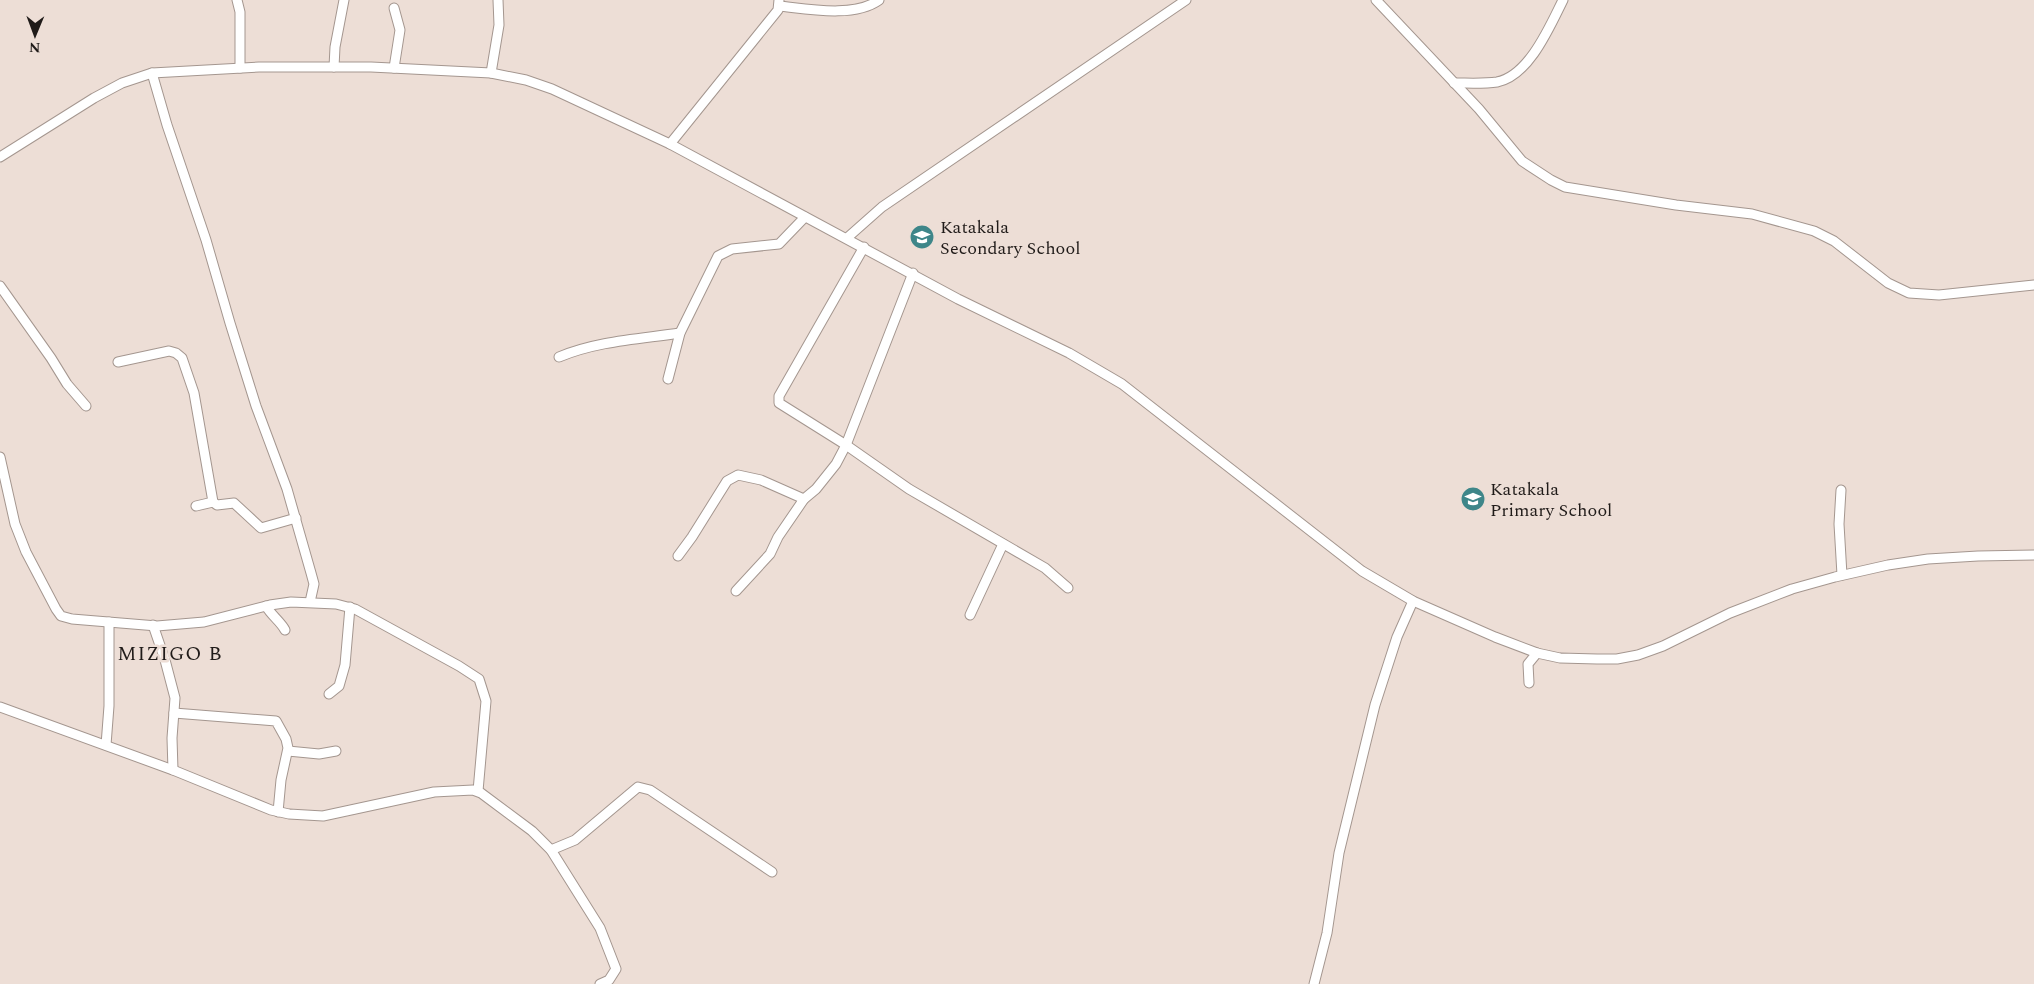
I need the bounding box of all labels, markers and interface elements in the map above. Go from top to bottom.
north arrow [10,10,60,60]
text: N [29,37,41,58]
place label: Katakala Secondary School [940,214,1080,262]
school or university icon: Katakala Secondary School [909,224,935,250]
place label: Katakala Primary School [1490,476,1612,524]
school or university icon: Katakala Primary School [1460,486,1486,512]
district label: MIZIGO B [117,639,223,669]

